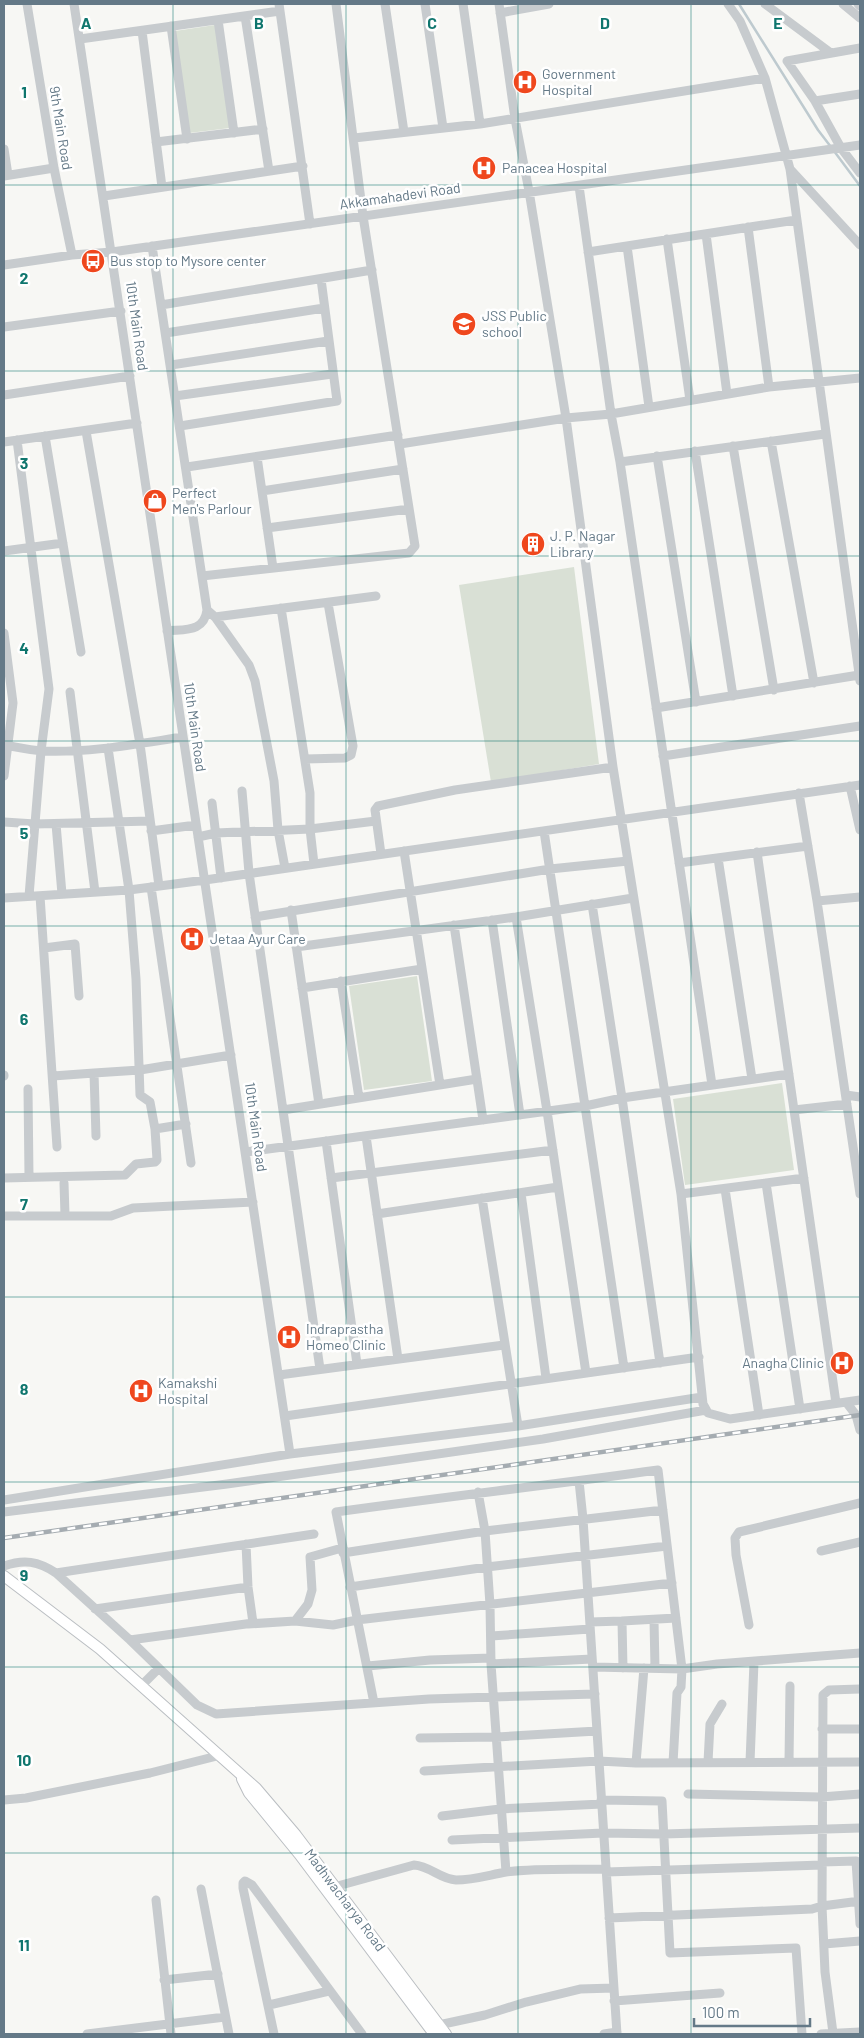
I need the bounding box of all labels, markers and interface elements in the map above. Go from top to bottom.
text: A [81,13,92,32]
text: B [254,13,264,32]
text: C [427,13,437,32]
text: D [600,13,610,32]
text: E [773,13,783,32]
place label: Government Hospital [542,65,616,98]
hospital icon: Government Hospital [512,69,538,95]
text: 1 [21,82,27,101]
street label: 9th Main Road [46,85,77,171]
hospital icon: Panacea Hospital [471,155,497,181]
place label: Panacea Hospital [502,159,607,176]
street label: Akkamahadevi Road [338,179,461,212]
bus stop icon: Bus stop to Mysore center [80,248,106,274]
place label: Bus stop to Mysore center [110,252,266,269]
text: 2 [20,268,29,287]
street label: 10th Main Road [123,280,152,372]
place label: JSS Public school [482,307,547,340]
school or university icon: JSS Public school [451,311,477,337]
text: 3 [20,453,28,472]
place label: Perfect Men's Parlour [172,484,252,517]
shop icon: Perfect Men's Parlour [142,488,168,514]
place label: J. P. Nagar Library [550,527,615,560]
building icon: J. P. Nagar Library [520,531,546,557]
text: 4 [19,638,29,657]
street label: 10th Main Road [181,681,210,773]
text: 5 [20,823,29,842]
hospital icon: Jetaa Ayur Care [179,926,205,952]
place label: Jetaa Ayur Care [210,930,306,947]
text: 6 [20,1009,29,1028]
street label: 10th Main Road [242,1081,271,1173]
text: 7 [20,1194,28,1213]
place label: Indraprastha Homeo Clinic [306,1320,386,1353]
hospital icon: Indraprastha Homeo Clinic [276,1324,302,1350]
hospital icon: Anagha Clinic [829,1350,855,1376]
place label: Anagha Clinic [742,1354,824,1371]
place label: Kamakshi Hospital [158,1374,217,1407]
hospital icon: Kamakshi Hospital [128,1378,154,1404]
text: 8 [20,1379,29,1398]
text: 9 [20,1565,28,1584]
text: 10 [17,1750,31,1769]
street label: Madhwacharya Road [301,1845,390,1954]
text: 11 [18,1935,30,1954]
scale bar [694,1996,810,2028]
text: 100 m [702,2003,740,2021]

